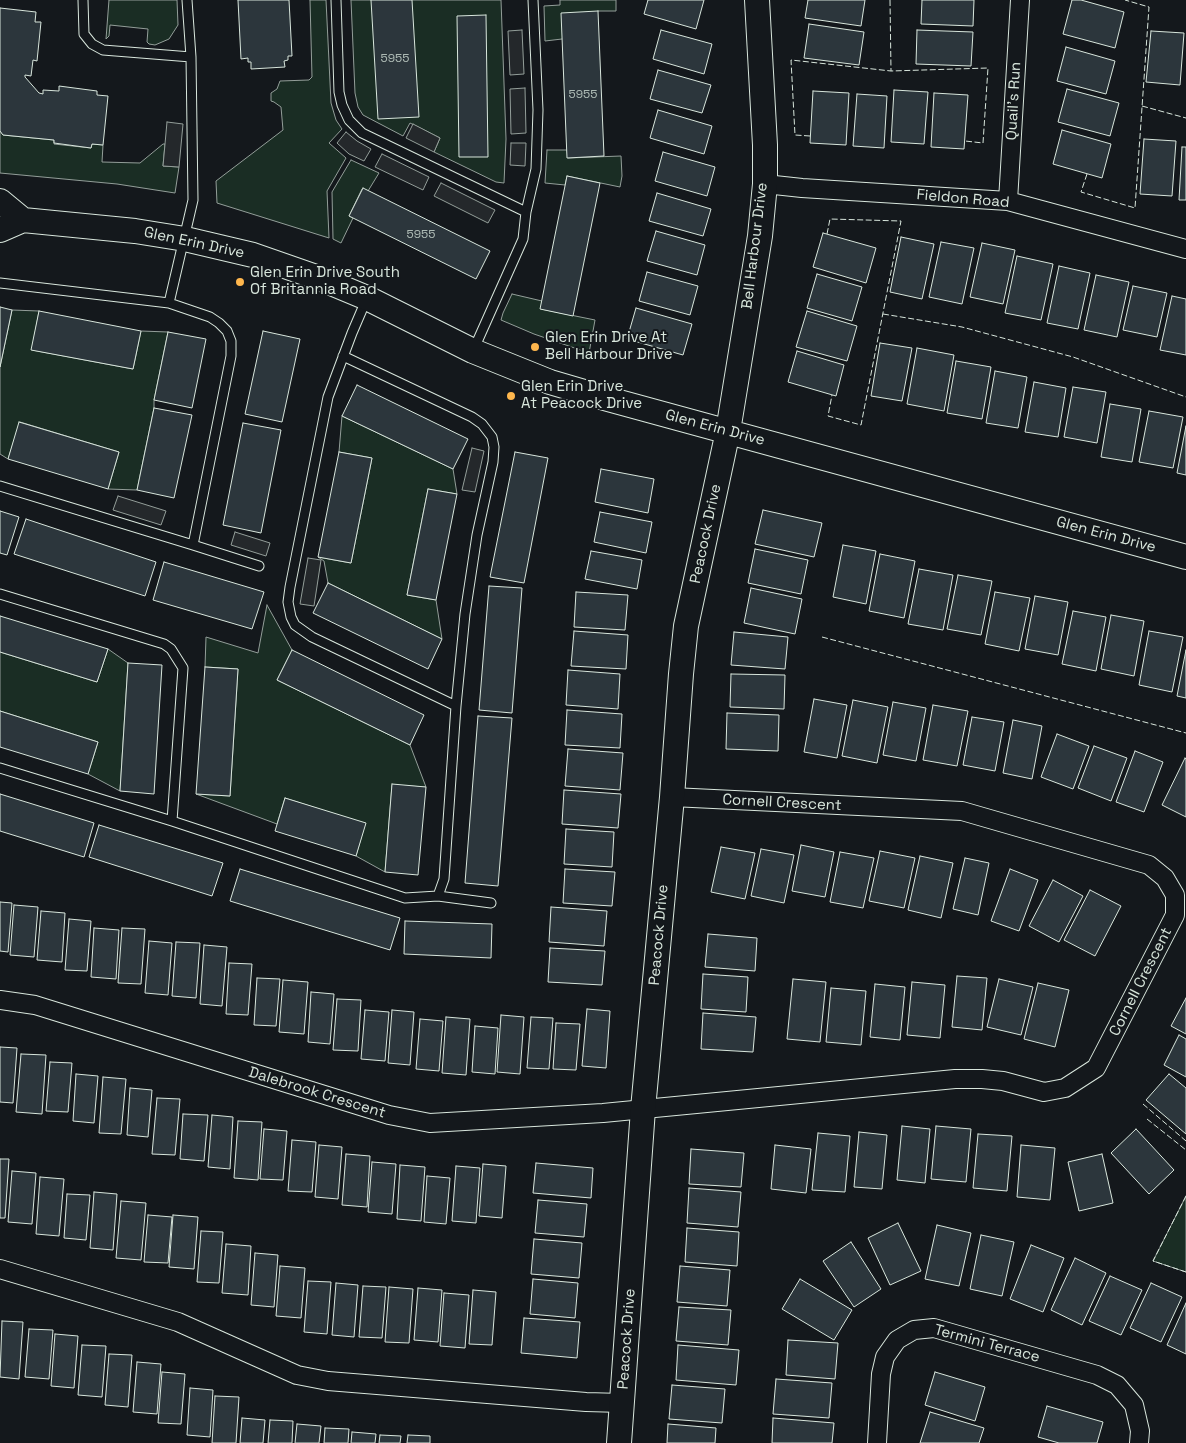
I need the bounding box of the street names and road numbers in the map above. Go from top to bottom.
street label: Quail's Run [1003,61,1025,141]
street label: Bell Harbour Drive [738,182,772,310]
street label: Fieldon Road [916,186,1010,212]
street label: Glen Erin Drive [142,224,246,262]
street label: Glen Erin Drive [663,406,767,450]
street label: Peacock Drive [687,483,725,585]
street label: Glen Erin Drive [1054,513,1158,557]
street label: Cornell Crescent [722,791,842,815]
street label: Peacock Drive [646,884,672,986]
street label: Cornell Crescent [1106,925,1176,1039]
street label: Dalebrook Crescent [246,1064,388,1122]
street label: Peacock Drive [614,1288,640,1390]
street label: Termini Terrace [932,1321,1042,1367]

